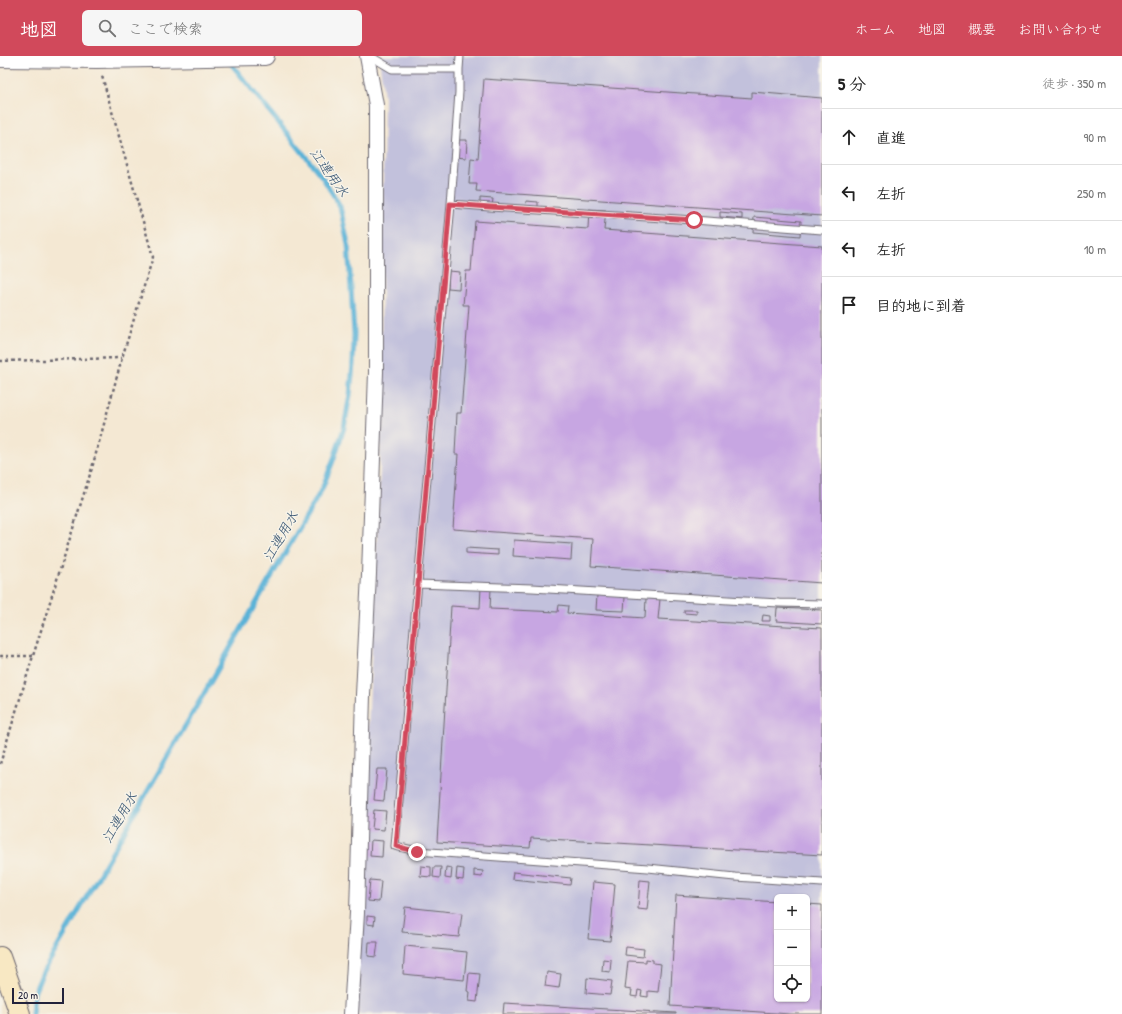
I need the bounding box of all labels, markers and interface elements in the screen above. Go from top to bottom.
search box [82,10,362,46]
text: 地図 [20,16,58,42]
icon: search [96,17,118,39]
text: ここで検索 [128,18,203,39]
text: ホーム [855,19,896,38]
text: 地図 [918,19,946,38]
text: 概要 [968,19,996,38]
text: お問い合わせ [1018,19,1102,38]
text: 5 分 [838,72,866,95]
text: 徒歩 · 350 m [1042,74,1106,92]
icon: ahead [838,126,860,148]
text: 直進 [876,127,906,148]
text: 90 m [1084,128,1106,146]
water label: 江連用水 [306,144,354,200]
icon: left [838,182,860,204]
text: 左折 [876,183,906,204]
text: 250 m [1077,184,1106,202]
route start [685,211,703,229]
icon: left [838,238,860,260]
text: 左折 [876,239,906,260]
text: 10 m [1084,240,1106,258]
icon: arrive [838,294,860,316]
text: 目的地に到着 [876,295,966,316]
water label: 江連用水 [258,507,302,565]
water label: 江連用水 [97,788,141,846]
route end [408,843,426,861]
map controls [774,894,810,1002]
button: + [774,894,810,930]
button: − [774,930,810,966]
button: locate [774,966,810,1002]
scale bar [12,986,64,1005]
text: 20 m [18,988,38,1002]

